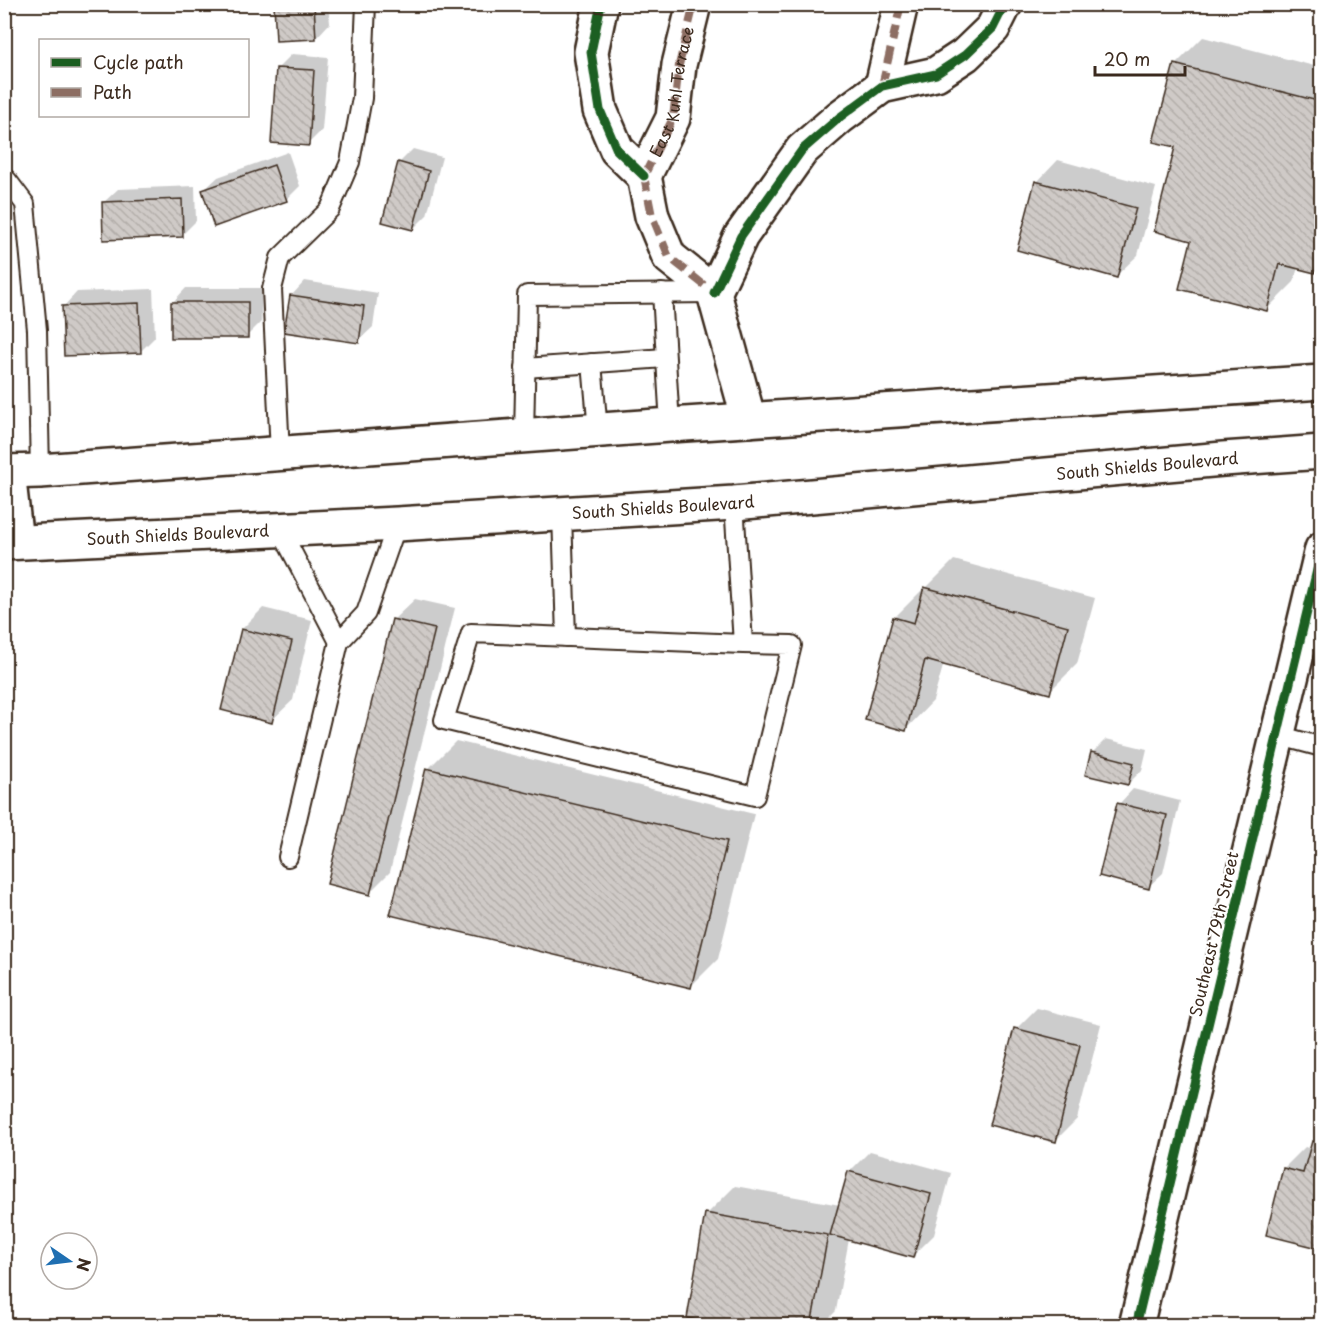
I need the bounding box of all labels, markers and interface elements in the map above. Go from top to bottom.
street label: East Kuhl Terrace [642,24,699,161]
legend [39,39,249,117]
scale bar [1095,39,1185,77]
text: 20 m [1104,45,1150,72]
text: Cycle path [93,48,184,75]
text: Path [93,78,132,105]
street label: South Shields Boulevard [1055,445,1239,485]
street label: South Shields Boulevard [571,488,755,524]
street label: South Shields Boulevard [86,517,270,550]
street label: Southeast 79th Street [1182,848,1244,1019]
north arrow [39,1231,99,1291]
text: N [71,1256,98,1274]

